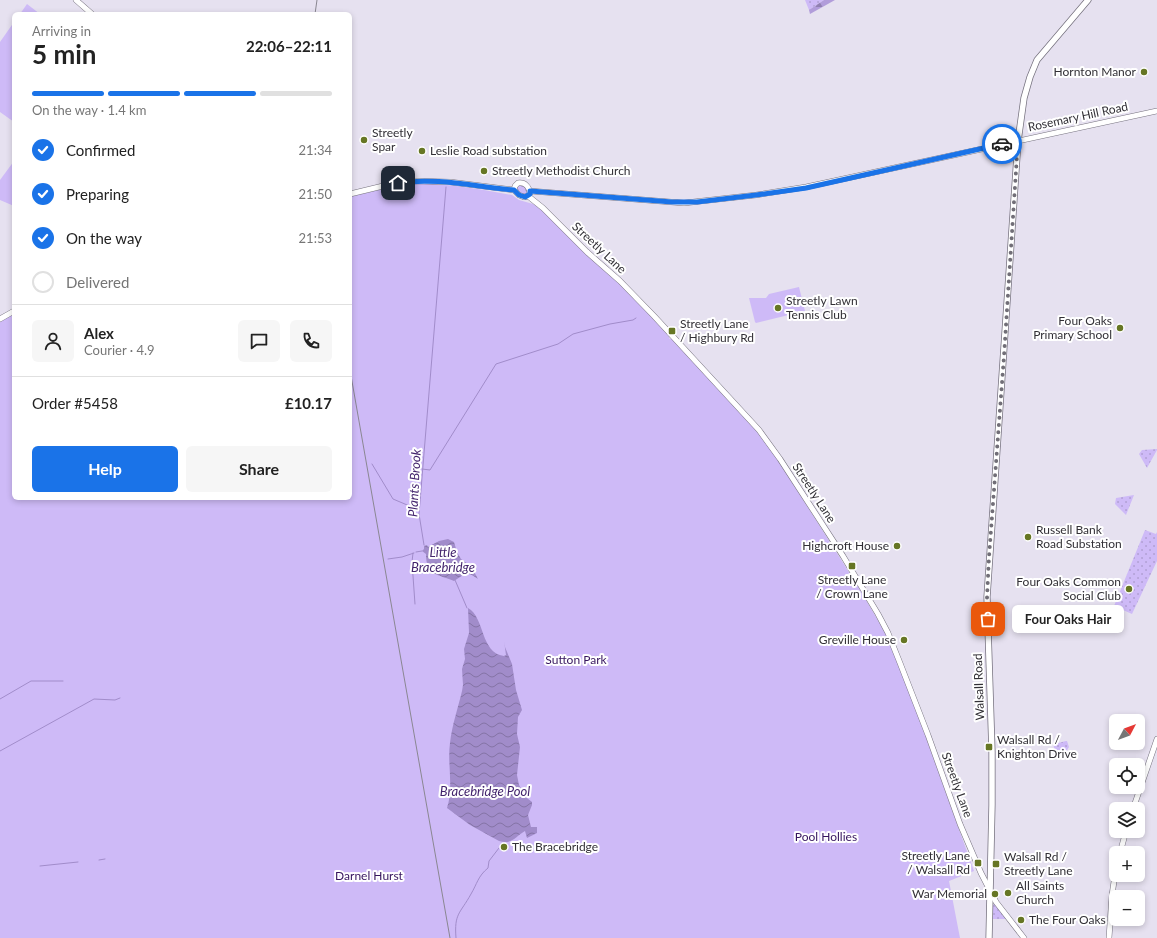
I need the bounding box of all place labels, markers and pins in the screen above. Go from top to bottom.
place label: Hornton Manor [1054,64,1137,79]
marker: Hornton Manor [1139,67,1149,77]
place label: Streetly Spar [372,125,413,154]
marker: Streetly Spar [359,135,369,145]
place label: Leslie Road substation [430,143,547,158]
marker: Leslie Road substation [417,146,427,156]
place label: Streetly Methodist Church [492,163,631,178]
pin [381,166,415,200]
marker: Streetly Methodist Church [479,166,489,176]
place label: Streetly Lawn Tennis Club [786,293,858,322]
marker: Streetly Lawn Tennis Club [773,303,783,313]
place label: Four Oaks Primary School [1033,313,1112,342]
place label: Streetly Lane / Highbury Rd [680,316,754,345]
marker: Four Oaks Primary School [1115,323,1125,333]
marker: Streetly Lane / Highbury Rd [667,326,677,336]
place label: Russell Bank Road Substation [1036,522,1122,551]
marker: Russell Bank Road Substation [1023,532,1033,542]
place label: Highcroft House [802,538,889,553]
marker: Highcroft House [892,541,902,551]
marker: Streetly Lane / Crown Lane [847,561,857,571]
place label: Streetly Lane / Crown Lane [816,572,888,601]
place label: Four Oaks Common Social Club [1016,574,1121,603]
marker: Four Oaks Common Social Club [1124,584,1134,594]
pin [971,602,1005,636]
callout: Four Oaks Hair [1012,605,1124,633]
place label: Greville House [819,632,896,647]
marker: Greville House [899,635,909,645]
place label: Walsall Rd / Knighton Drive [997,732,1077,761]
marker: Walsall Rd / Knighton Drive [984,742,994,752]
place label: The Bracebridge [512,839,598,854]
marker: The Bracebridge [499,842,509,852]
place label: Streetly Lane / Walsall Rd [901,848,970,877]
place label: Walsall Rd / Streetly Lane [1004,849,1073,878]
marker: Streetly Lane / Walsall Rd [973,858,983,868]
marker: Walsall Rd / Streetly Lane [991,859,1001,869]
place label: All Saints Church [1016,878,1064,907]
place label: War Memorial [912,886,987,901]
marker: All Saints Church [1003,888,1013,898]
marker: War Memorial [990,889,1000,899]
place label: The Four Oaks [1029,912,1106,927]
marker: The Four Oaks [1016,915,1026,925]

